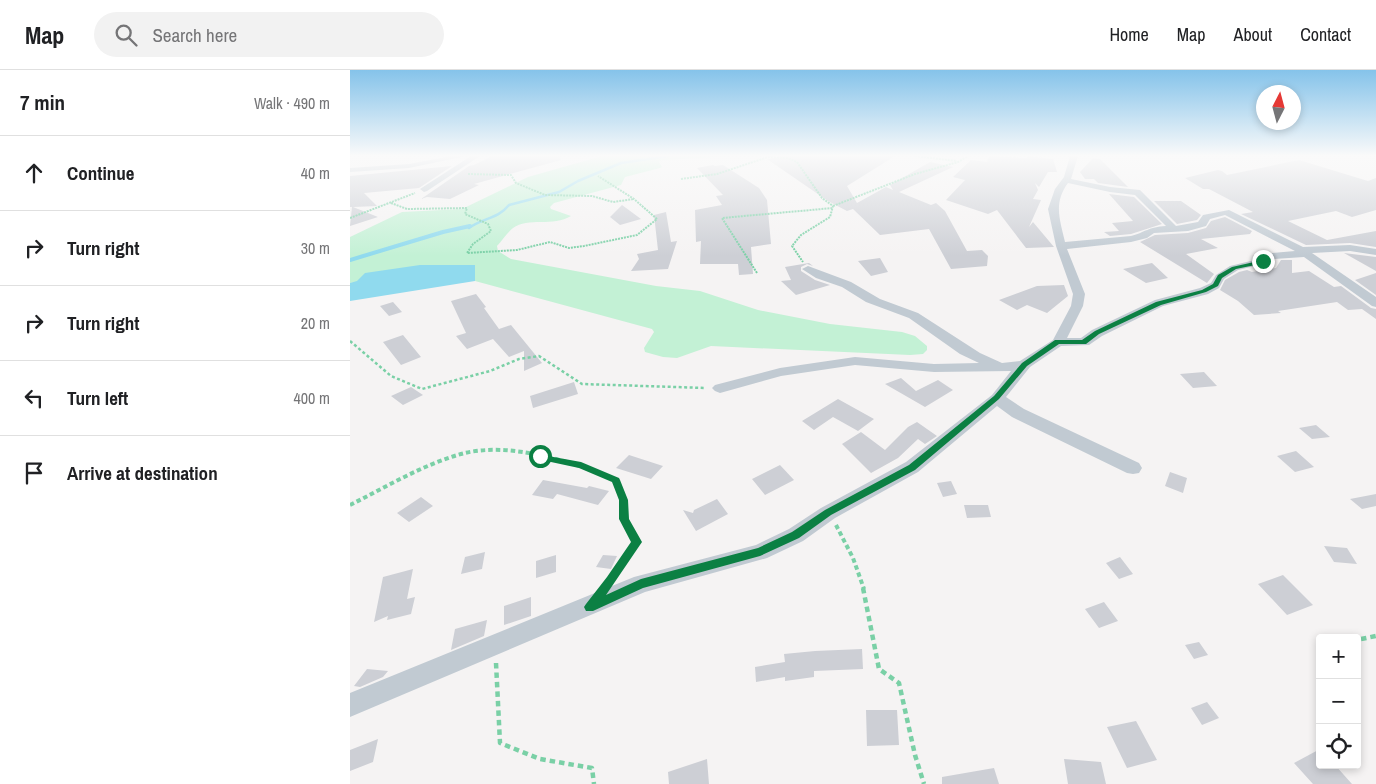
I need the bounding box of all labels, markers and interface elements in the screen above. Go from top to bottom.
search box [94,12,444,57]
text: Map [25,19,64,51]
icon: search [112,21,140,49]
text: Search here [152,22,237,48]
text: Home [1109,22,1149,47]
text: Map [1177,22,1206,47]
text: About [1234,22,1272,47]
text: Contact [1300,22,1351,47]
north arrow [1256,85,1301,130]
text: 7 min [20,88,65,117]
text: Walk · 490 m [254,92,330,114]
icon: ahead [20,159,48,187]
text: Continue [67,160,135,186]
text: 40 m [301,162,330,184]
icon: right [20,234,48,262]
text: Turn right [67,235,139,261]
text: 30 m [301,237,330,259]
route end [1252,250,1275,273]
icon: right [20,309,48,337]
text: Turn right [67,310,139,336]
text: 20 m [301,312,330,334]
icon: left [20,384,48,412]
text: Turn left [67,385,128,411]
text: 400 m [294,387,330,409]
route start [529,445,552,468]
icon: arrive [20,459,48,487]
text: Arrive at destination [67,460,218,486]
map controls [1316,634,1361,769]
button: + [1316,634,1361,679]
button: − [1316,679,1361,724]
button: locate [1316,724,1361,769]

